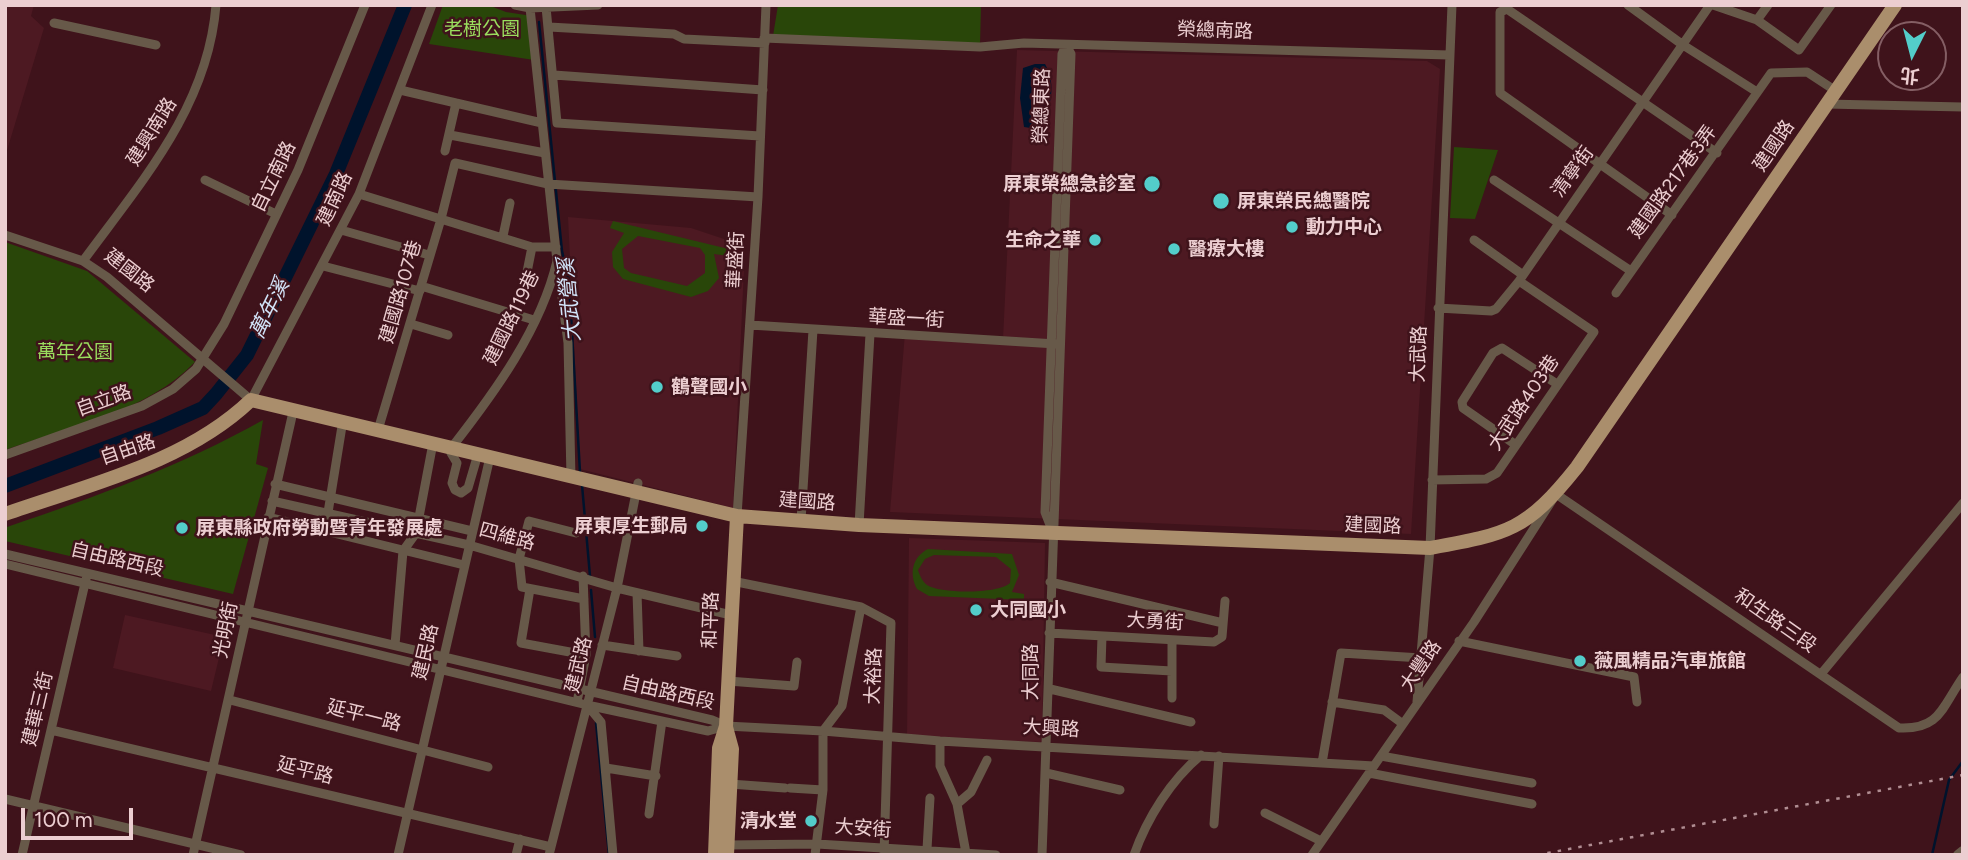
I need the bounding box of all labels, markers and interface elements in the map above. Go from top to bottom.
park label: 老樹公園 [444,18,520,40]
street label: 榮總南路 [1177,18,1253,44]
north arrow [1877,21,1947,91]
text: 北 [1899,63,1921,88]
street label: 榮總東路 [1029,68,1055,144]
street label: 建興南路 [122,94,182,170]
street label: 建國路 [1749,116,1799,176]
street label: 建國路217巷3弄 [1624,121,1722,243]
street label: 自立南路 [247,138,301,216]
street label: 清寧街 [1547,142,1599,202]
street label: 建南路 [313,168,357,230]
place label: 屏東榮總急診室 [1003,173,1136,195]
marker: 屏東榮總急診室 [1142,174,1162,194]
place label: 屏東榮民總醫院 [1237,190,1370,212]
marker: 屏東榮民總醫院 [1211,191,1231,211]
place label: 動力中心 [1306,216,1382,238]
marker: 動力中心 [1284,219,1300,235]
place label: 生命之華 [1005,229,1081,251]
street label: 華盛街 [723,231,749,289]
marker: 生命之華 [1087,232,1103,248]
street label: 建國路107巷 [375,238,427,346]
place label: 醫療大樓 [1188,238,1264,260]
marker: 醫療大樓 [1166,241,1182,257]
street label: 建國路 [100,244,158,298]
water label: 大武營溪 [554,257,586,343]
street label: 建國路119巷 [479,267,545,369]
water label: 萬年溪 [245,275,295,343]
street label: 華盛一街 [867,306,945,332]
street label: 大武路 [1407,325,1431,383]
park label: 萬年公園 [37,341,113,363]
street label: 大武路403巷 [1484,351,1564,455]
place label: 鶴聲國小 [671,376,747,398]
marker: 鶴聲國小 [649,379,665,395]
street label: 自立路 [73,381,135,421]
street label: 自由路 [97,430,159,470]
street label: 建國路 [778,489,836,515]
street label: 建國路 [1344,514,1402,538]
place label: 屏東厚生郵局 [574,515,688,537]
place label: 屏東縣政府勞動暨青年發展處 [196,517,443,539]
marker: 屏東厚生郵局 [694,518,710,534]
street label: 四維路 [477,519,537,555]
marker: 屏東縣政府勞動暨青年發展處 [174,520,190,536]
street label: 自由路西段 [68,538,166,582]
street label: 和生路三段 [1730,584,1820,658]
street label: 和平路 [699,591,723,649]
place label: 大同國小 [990,599,1066,621]
street label: 光明街 [209,600,243,660]
marker: 大同國小 [968,602,984,618]
street label: 大勇街 [1126,609,1184,635]
street label: 建民路 [408,622,444,682]
street label: 建武路 [561,635,597,695]
street label: 大豐路 [1396,636,1446,696]
street label: 大同路 [1020,644,1042,700]
street label: 大裕路 [862,647,886,705]
place label: 薇風精品汽車旅館 [1594,650,1746,672]
marker: 薇風精品汽車旅館 [1572,653,1588,669]
street label: 建華三街 [18,669,58,749]
street label: 自由路西段 [619,671,717,715]
street label: 延平一路 [324,696,404,736]
street label: 大興路 [1022,716,1080,742]
street label: 延平路 [275,753,335,789]
scale bar [24,794,136,838]
text: 100 m [34,807,93,832]
place label: 清水堂 [740,810,797,832]
marker: 清水堂 [803,813,819,829]
street label: 大安街 [834,816,892,842]

